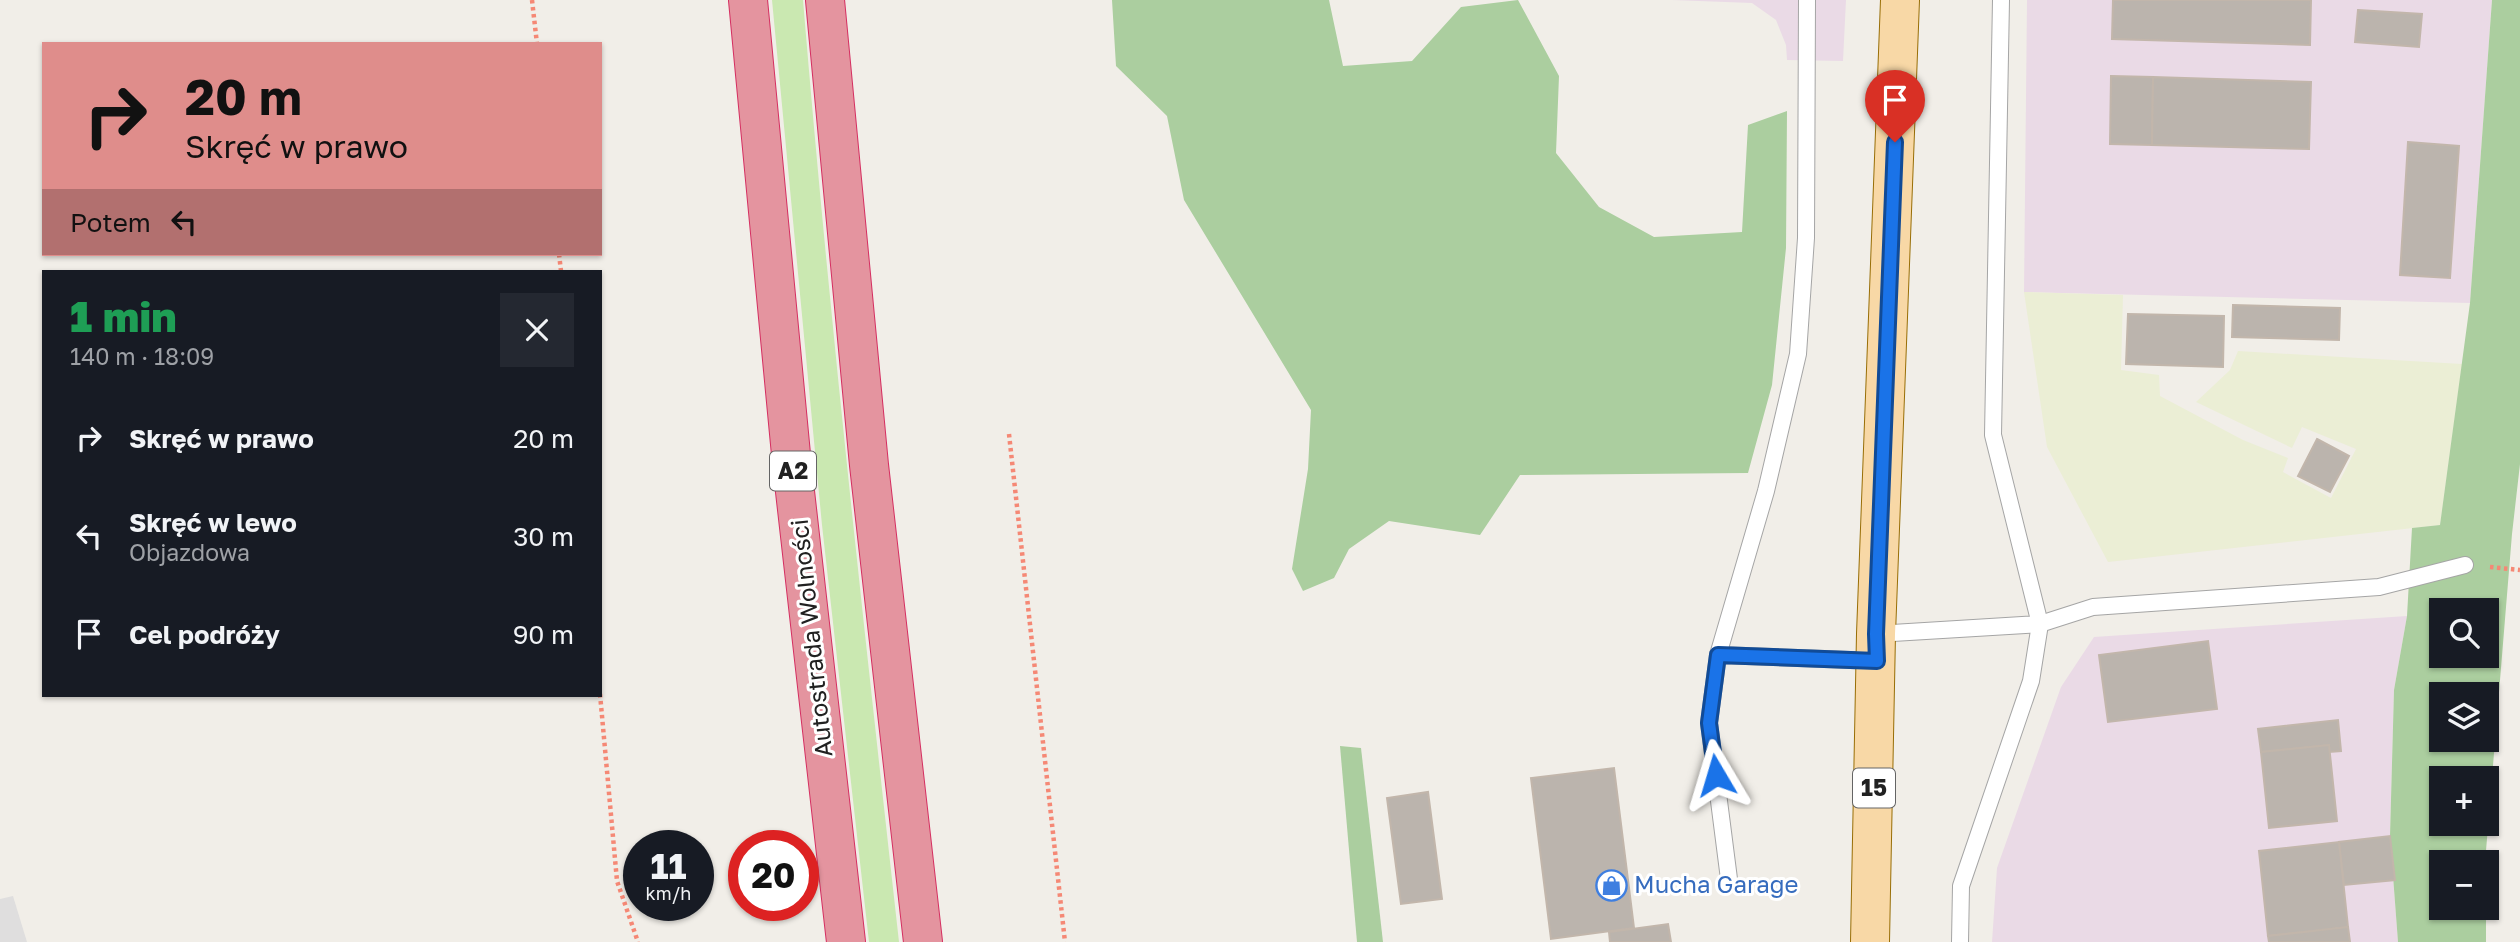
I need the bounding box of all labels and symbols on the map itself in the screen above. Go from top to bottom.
pin [1865,70,1925,142]
road number: A2 [770,452,816,491]
street label: Autostrada Wolności [784,518,837,759]
position arrow [1679,738,1753,812]
road number: 15 [1853,768,1895,808]
speed limit sign: 20 [728,830,819,921]
shop icon: Mucha Garage [1594,868,1628,902]
place label: Mucha Garage [1634,869,1798,898]

